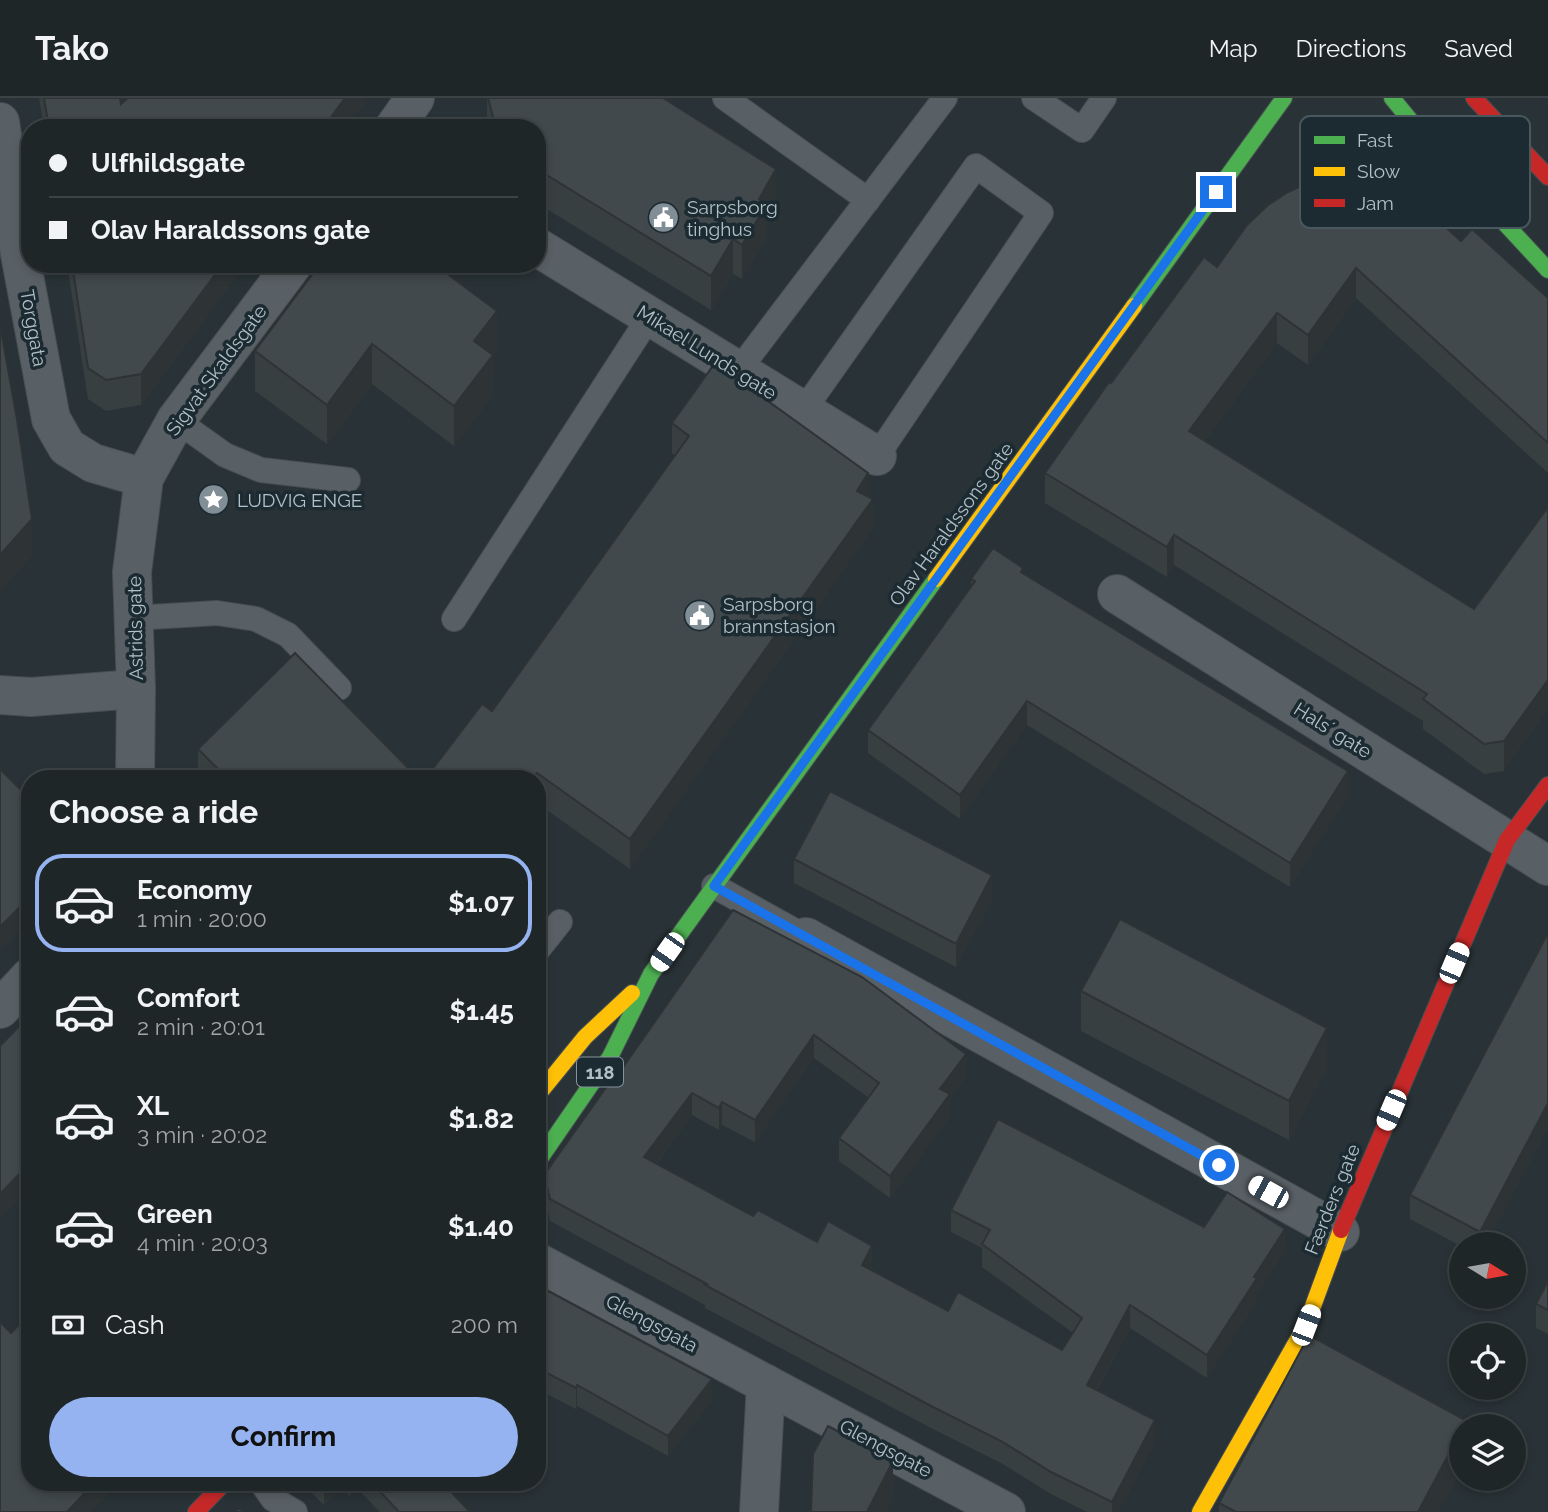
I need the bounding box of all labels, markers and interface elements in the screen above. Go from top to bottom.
text: Tako [35,29,109,68]
text: Map [1209,34,1258,63]
text: Directions [1296,34,1406,63]
text: Saved [1444,34,1513,63]
legend [1300,116,1530,228]
text: Fast [1357,129,1393,151]
text: Ulfhildsgate [91,148,245,178]
text: Slow [1357,160,1401,182]
route end [1200,176,1232,208]
text: Jam [1357,192,1394,214]
place label: Sarpsborg tinghus [687,196,778,240]
public building icon: Sarpsborg tinghus [647,201,681,235]
text: Olav Haraldssons gate [91,215,370,245]
street label: Torggata [16,288,52,368]
street label: Sigvat Skaldsgate [161,300,271,440]
street label: Mikael Lunds gate [633,300,781,404]
street label: Olav Haraldssons gate [884,438,1018,610]
place icon: LUDVIG ENGE [197,483,231,517]
place label: LUDVIG ENGE [237,489,362,511]
street label: Astrids gate [123,576,147,680]
place label: Sarpsborg brannstasjon [723,593,836,637]
public building icon: Sarpsborg brannstasjon [683,598,717,632]
street label: Hals´ gate [1290,698,1376,762]
text: Choose a ride [49,793,258,830]
icon: car [53,872,116,935]
text: Economy [137,875,252,905]
text: $1.07 [448,888,514,918]
text: 1 min · 20:00 [137,905,267,932]
car [647,929,688,975]
car [1437,940,1472,986]
icon: car [53,980,116,1043]
text: Comfort [137,983,240,1013]
text: $1.45 [450,996,514,1026]
text: 2 min · 20:01 [137,1013,265,1040]
road number: 118 [577,1057,623,1086]
car [1374,1087,1409,1133]
icon: car [53,1088,116,1151]
text: XL [137,1091,169,1121]
text: $1.82 [448,1104,514,1134]
text: 3 min · 20:02 [137,1121,267,1148]
street label: Færders gate [1300,1141,1364,1257]
route start [1203,1149,1235,1181]
car [1245,1173,1292,1211]
icon: car [53,1196,116,1259]
text: Green [137,1199,213,1229]
text: $1.40 [448,1212,514,1242]
text: 4 min · 20:03 [137,1229,268,1256]
north arrow [1449,1232,1526,1309]
map controls [1449,1232,1526,1491]
street label: Glengsgata [602,1290,702,1356]
car [1289,1302,1324,1348]
icon: cash [49,1306,87,1344]
text: Cash [105,1310,165,1340]
text: 200 m [451,1311,518,1338]
button: locate [1449,1323,1526,1400]
button: Confirm [49,1397,518,1477]
button: layers [1449,1414,1526,1491]
street label: Glengsgate [836,1415,936,1481]

